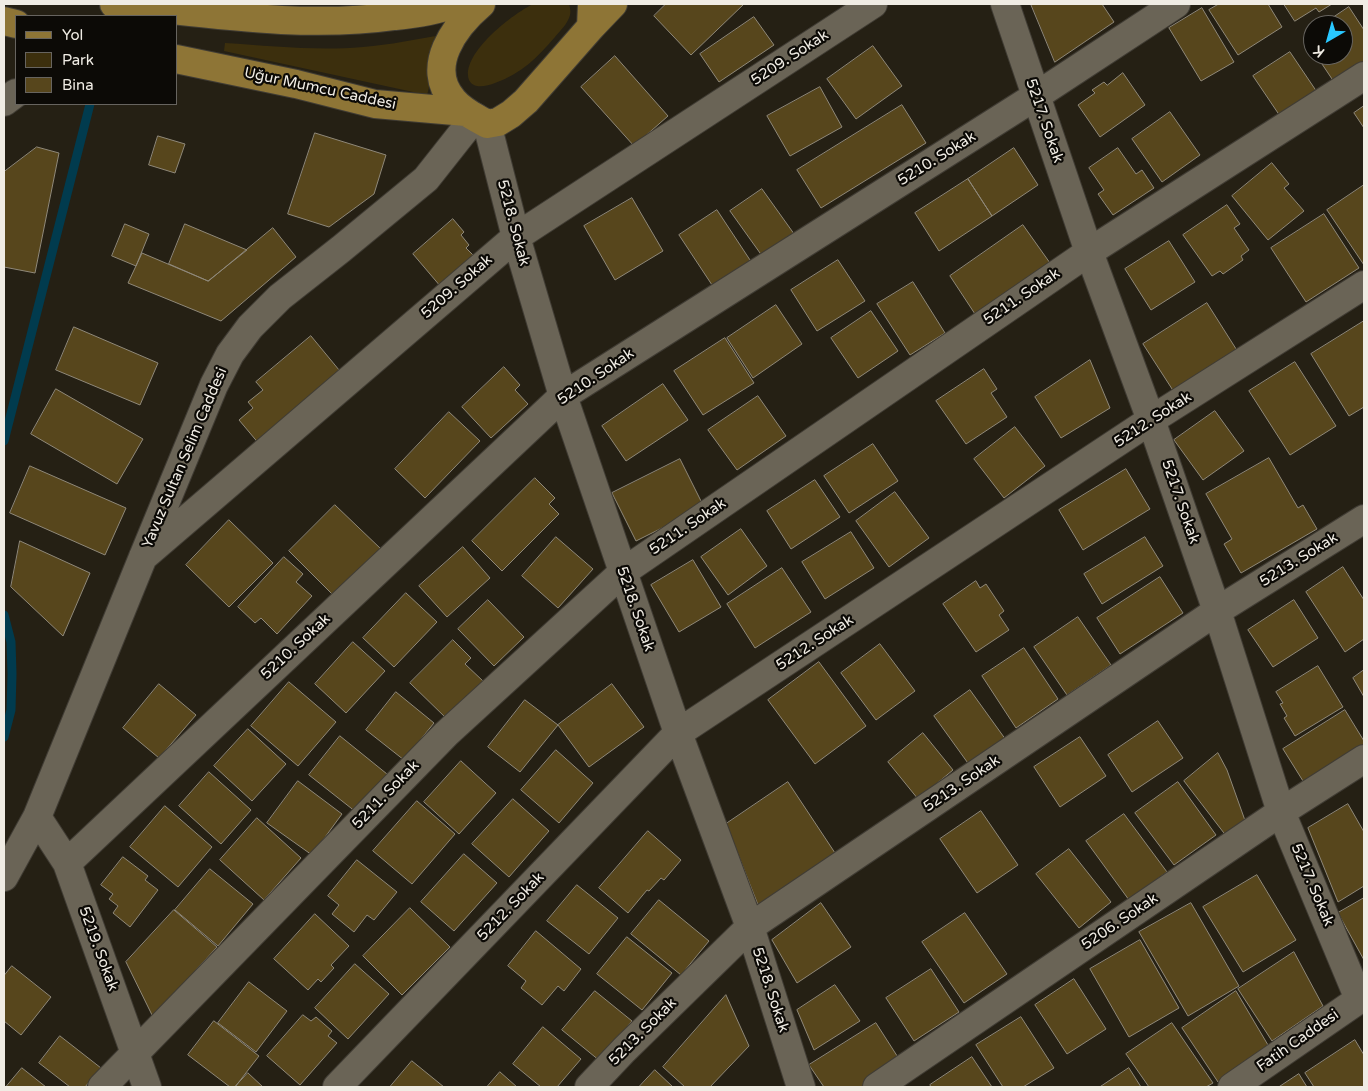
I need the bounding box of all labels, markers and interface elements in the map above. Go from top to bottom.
legend [15,15,178,105]
north arrow [1303,15,1353,65]
text: Yol [62,26,83,44]
street label: 5209. Sokak [748,26,832,90]
text: K [1310,42,1328,61]
text: Park [62,51,94,69]
street label: Uğur Mumcu Caddesi [242,64,398,114]
text: Bina [62,76,94,94]
street label: 5217. Sokak [1021,77,1067,165]
street label: 5210. Sokak [895,128,979,190]
street label: 5218. Sokak [493,178,533,268]
street label: 5209. Sokak [418,251,496,323]
street label: 5211. Sokak [980,265,1064,329]
street label: 5210. Sokak [554,345,638,409]
street label: Yavuz Sultan Selim Caddesi [139,365,231,551]
street label: 5212. Sokak [1111,388,1195,452]
street label: 5217. Sokak [1157,458,1203,546]
street label: 5211. Sokak [646,495,730,559]
street label: 5213. Sokak [1257,529,1341,591]
street label: 5218. Sokak [612,564,658,654]
street label: 5210. Sokak [258,610,334,684]
street label: 5212. Sokak [773,611,857,675]
street label: 5213. Sokak [920,752,1004,816]
street label: 5211. Sokak [349,757,423,833]
street label: 5217. Sokak [1287,841,1337,929]
street label: 5212. Sokak [474,869,548,945]
street label: 5206. Sokak [1078,890,1162,954]
street label: 5219. Sokak [74,904,122,994]
street label: 5218. Sokak [748,945,792,1035]
street label: 5213. Sokak [605,994,681,1070]
street label: Fatih Caddesi [1254,1006,1342,1076]

